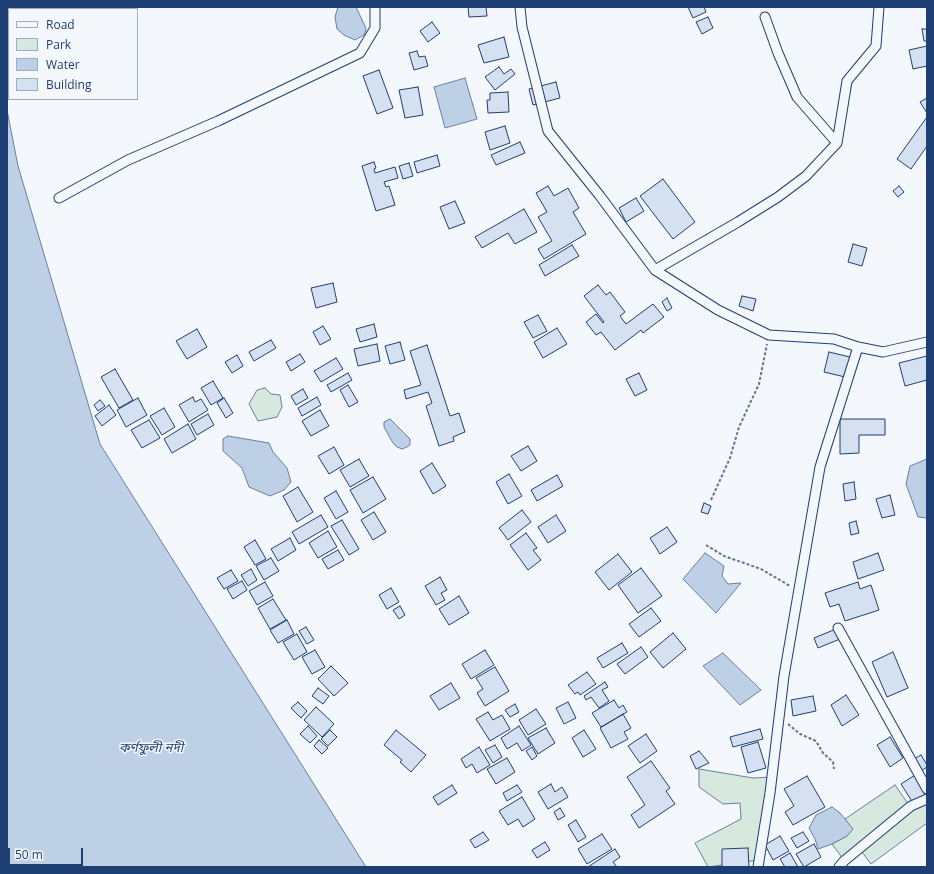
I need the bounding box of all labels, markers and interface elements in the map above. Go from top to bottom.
legend [8,8,138,100]
text: Road [46,16,75,33]
text: Park [46,36,71,53]
text: Water [46,56,80,73]
text: Building [46,76,91,93]
water label: কর্ণফুলী নদী [119,740,183,756]
scale bar [10,840,85,866]
text: 50 m [15,846,43,863]

